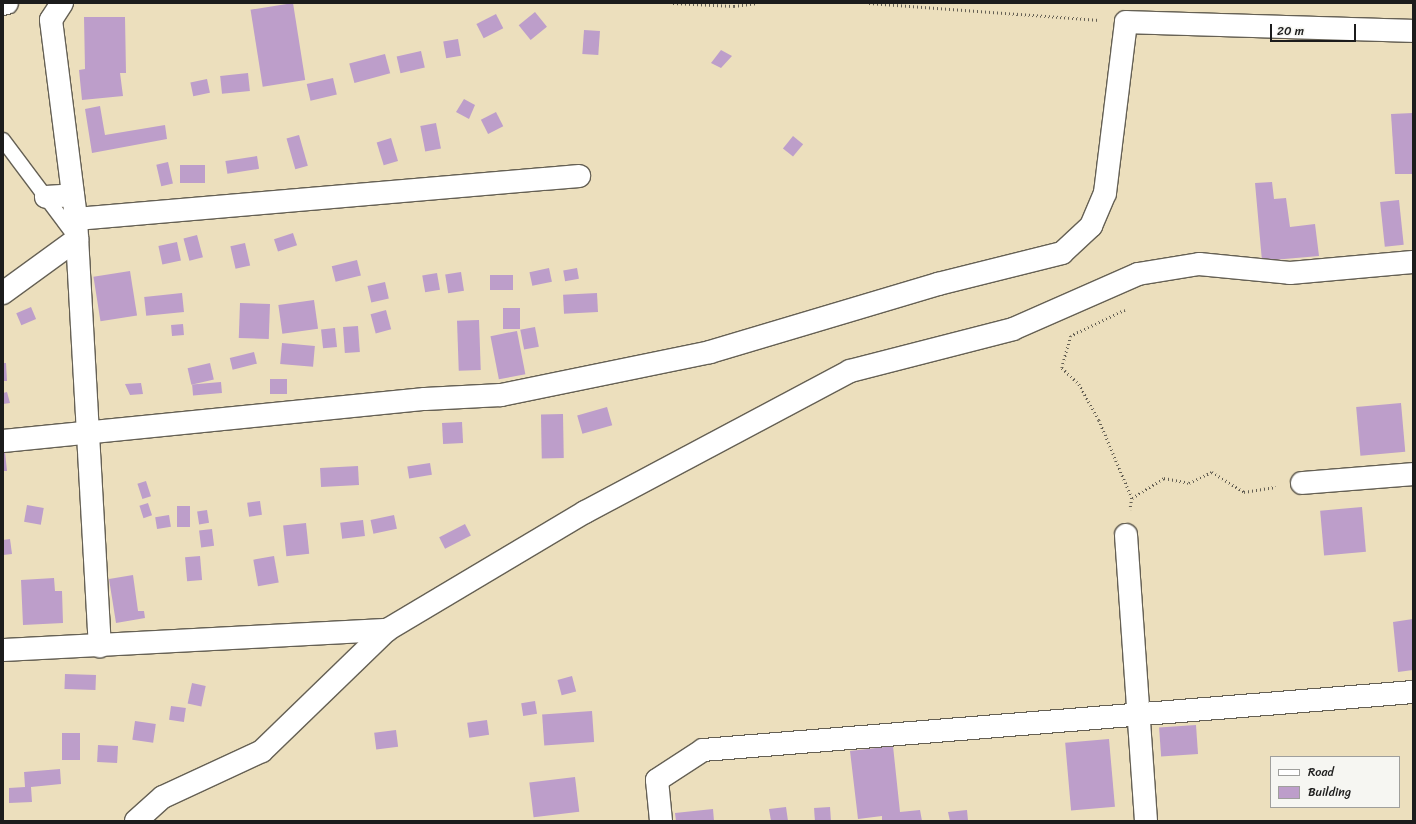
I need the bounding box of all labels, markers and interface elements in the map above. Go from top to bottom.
scale bar [1272,16,1358,42]
text: 20 m [1277,20,1304,42]
legend [1270,756,1400,808]
text: Road [1308,761,1334,783]
text: Building [1308,781,1351,803]

